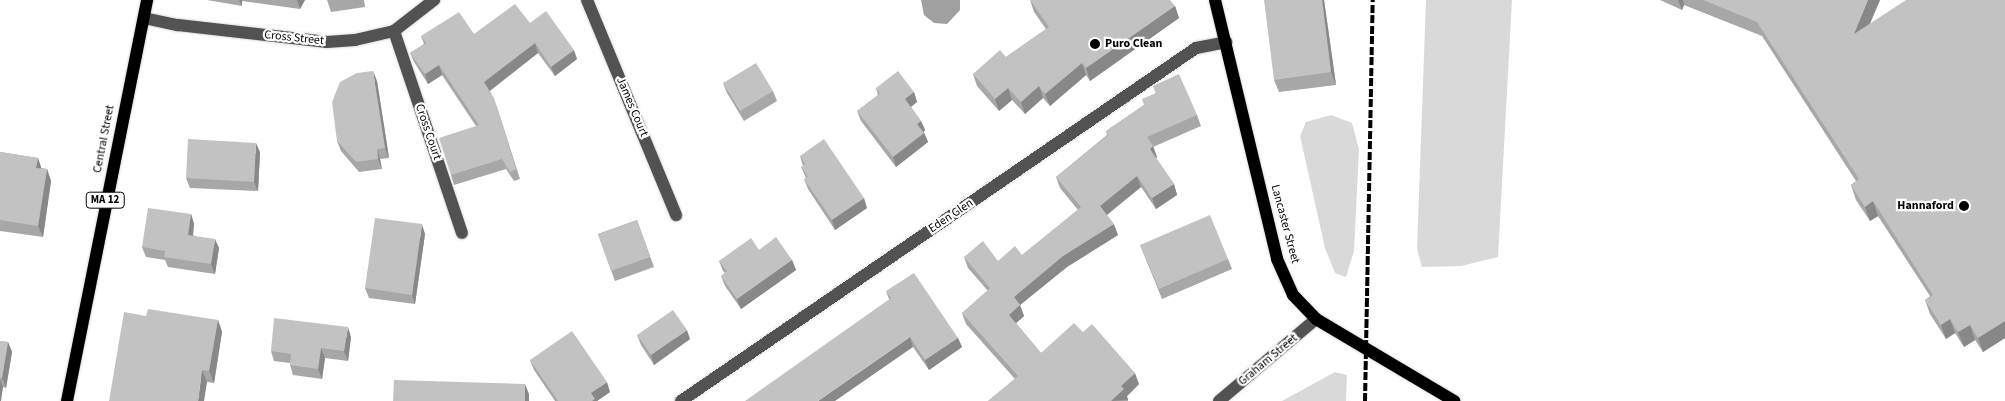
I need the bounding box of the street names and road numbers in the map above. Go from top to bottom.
street label: Cross Street [263,28,325,48]
street label: James Court [613,75,651,139]
street label: Cross Court [412,102,444,162]
street label: Central Street [90,104,118,174]
street label: Lancaster Street [1268,183,1302,265]
road number: MA 12 [85,192,125,208]
street label: Eden Glen [926,196,976,236]
street label: Graham Street [1236,331,1300,389]

